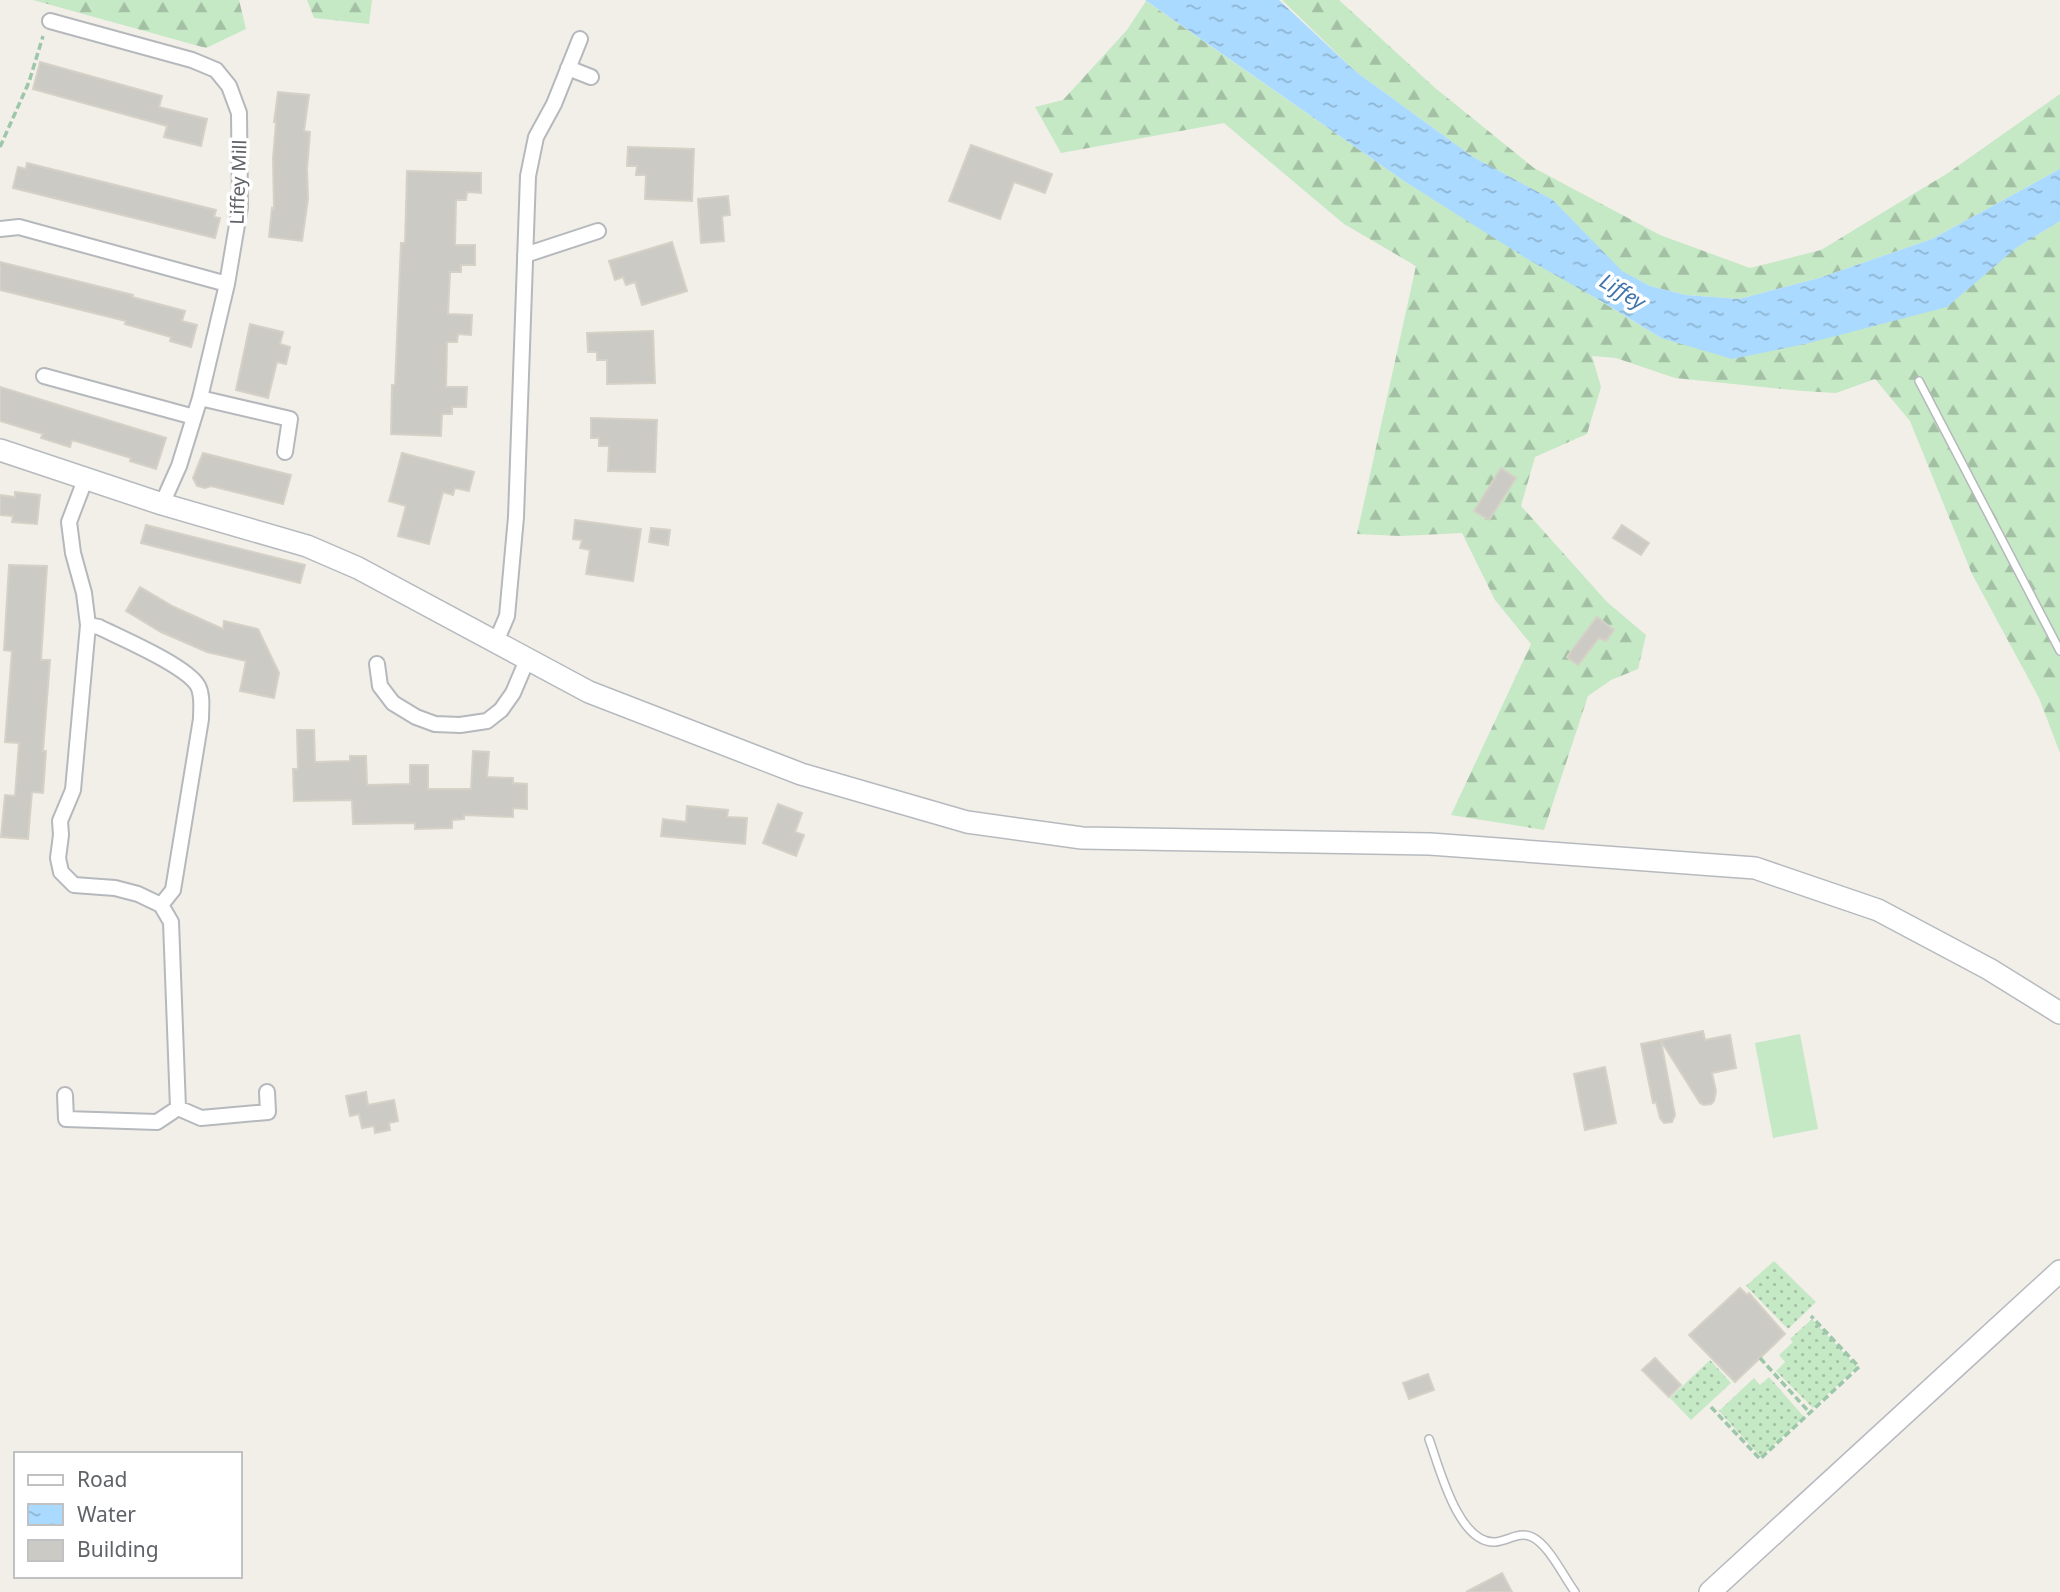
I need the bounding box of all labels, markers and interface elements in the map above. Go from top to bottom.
street label: Liffey Mill [224,139,252,225]
water label: Liffey [1595,266,1652,316]
legend [14,1452,242,1578]
text: Road [77,1465,127,1493]
text: Water [77,1500,136,1528]
text: Building [77,1535,159,1563]

